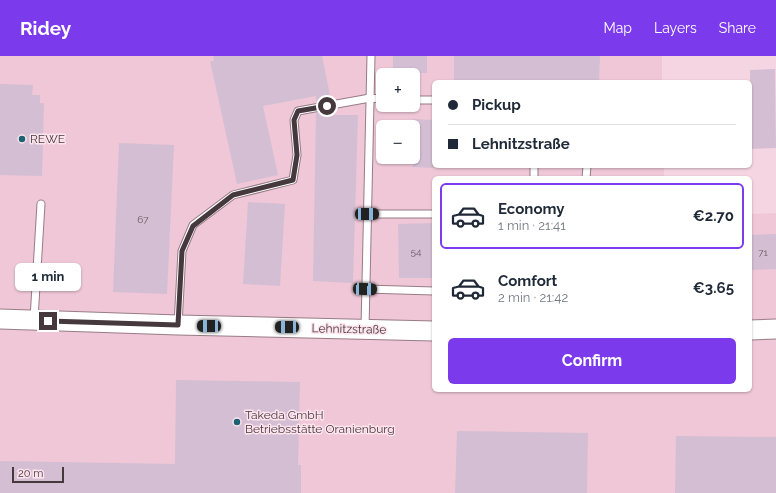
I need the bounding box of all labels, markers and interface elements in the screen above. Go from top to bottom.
text: Ridey [20,17,71,39]
text: Map [604,20,632,36]
text: Layers [654,20,697,36]
text: Share [719,20,756,36]
map controls [376,68,420,164]
button: + [376,68,420,112]
text: Pickup [472,96,521,114]
route start [318,97,336,115]
button: − [376,120,420,164]
place label: REWE [30,132,65,146]
marker: REWE [17,134,27,144]
text: Lehnitzstraße [472,135,570,153]
icon: car [450,198,486,234]
text: Economy [498,200,565,218]
text: €2.70 [693,207,734,225]
car [355,208,379,220]
house number: 67 [137,214,149,225]
text: 1 min · 21:41 [498,218,566,233]
house number: 54 [411,246,422,257]
house number: 71 [758,247,769,258]
callout: 1 min [15,263,81,291]
text: 1 min [32,269,64,284]
icon: car [450,270,486,306]
text: Comfort [498,272,557,290]
text: €3.65 [693,279,734,297]
car [353,283,377,295]
text: 2 min · 21:42 [498,290,568,305]
route end [39,312,57,330]
car [197,320,221,332]
car [275,321,299,333]
street label: Lehnitzstraße [312,321,386,337]
button: Confirm [448,338,736,384]
place label: Takeda GmbH Betriebsstätte Oranienburg [245,408,395,436]
marker: Takeda GmbH Betriebsstätte Oranienburg [232,417,242,427]
scale bar [12,465,64,484]
text: 20 m [18,467,43,480]

